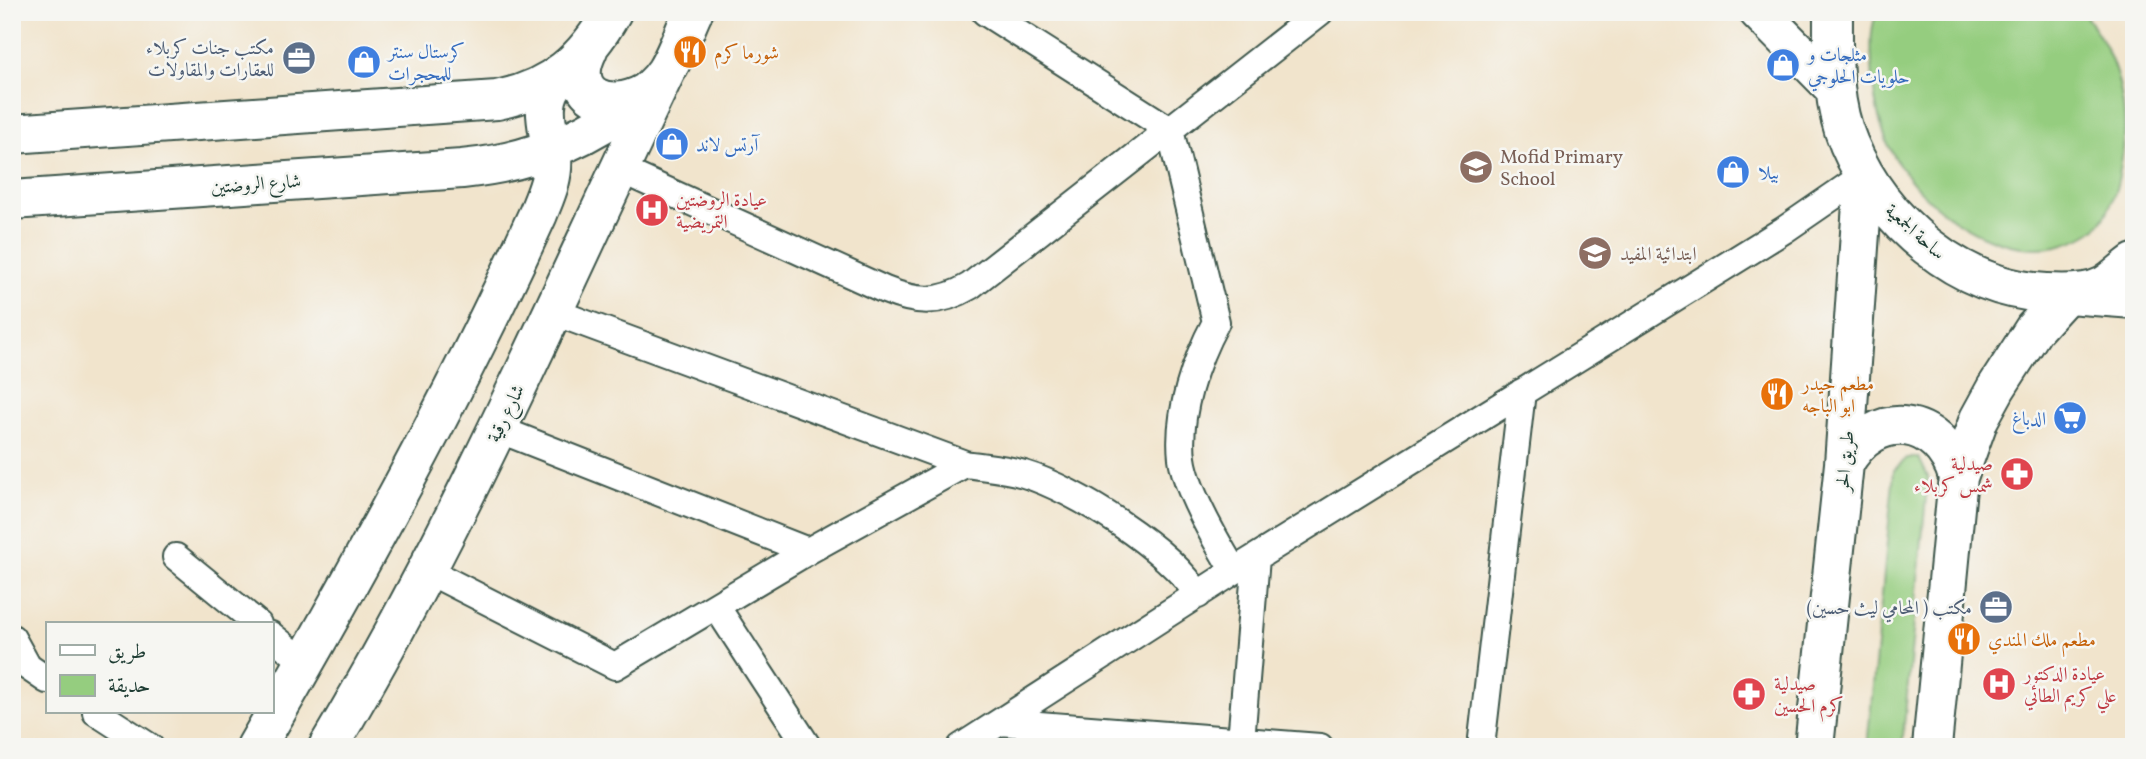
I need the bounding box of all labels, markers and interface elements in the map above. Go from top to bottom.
restaurant icon: شورما كرم [671,33,709,71]
place label: مكتب جنات كربلاء للعقارات والمقاولات [146,36,274,84]
office icon: مكتب جنات كربلاء للعقارات والمقاولات [280,39,318,77]
place label: كرستال سنتر للمحجرات [386,40,465,88]
place label: شورما كرم [714,41,779,69]
shop icon: كرستال سنتر للمحجرات [345,43,383,81]
place label: مثلجات و حلويات الحلوجي [1806,43,1910,92]
shop icon: مثلجات و حلويات الحلوجي [1764,46,1802,84]
shop icon: آرتس لاند [653,125,691,163]
place label: آرتس لاند [696,133,760,159]
place label: Mofid Primary School [1500,145,1623,193]
school or university icon: Mofid Primary School [1457,148,1495,186]
shop icon: بيلا [1714,153,1752,191]
place label: بيلا [1758,161,1779,187]
street label: شارع الروضتين [210,169,302,202]
place label: عيادة الروضتين التمريضية [676,188,767,236]
hospital icon: عيادة الروضتين التمريضية [633,191,671,229]
street label: ساحة الجمعية [1879,198,1950,267]
school or university icon: ابتدائية المفيد [1576,234,1614,272]
place label: ابتدائية المفيد [1620,242,1697,268]
place label: مطعم حيدر ابو الباجه [1800,372,1874,420]
restaurant icon: مطعم حيدر ابو الباجه [1758,375,1796,413]
street label: شارع رقية [482,380,533,448]
supermarket icon: الدباغ [2051,399,2089,437]
place label: الدباغ [2012,407,2046,434]
street label: طريق الحر [1830,430,1862,495]
place label: صيدلية شمس كربلاء [1914,452,1993,500]
pharmacy icon: صيدلية شمس كربلاء [1998,455,2036,493]
office icon: مكتب ( المحامي ليث حسين) [1977,588,2015,626]
place label: مكتب ( المحامي ليث حسين) [1806,596,1972,623]
restaurant icon: مطعم ملك المندي [1945,620,1983,658]
legend [46,622,273,714]
place label: مطعم ملك المندي [1988,628,2096,658]
text: طريق [108,638,146,667]
place label: عيادة الدكتور علي كريم الطائي [2022,662,2117,714]
hospital icon: عيادة الدكتور علي كريم الطائي [1980,665,2018,703]
text: حديقة [108,672,151,701]
place label: صيدلية كرم الحسين [1774,672,1844,722]
pharmacy icon: صيدلية كرم الحسين [1730,675,1768,713]

